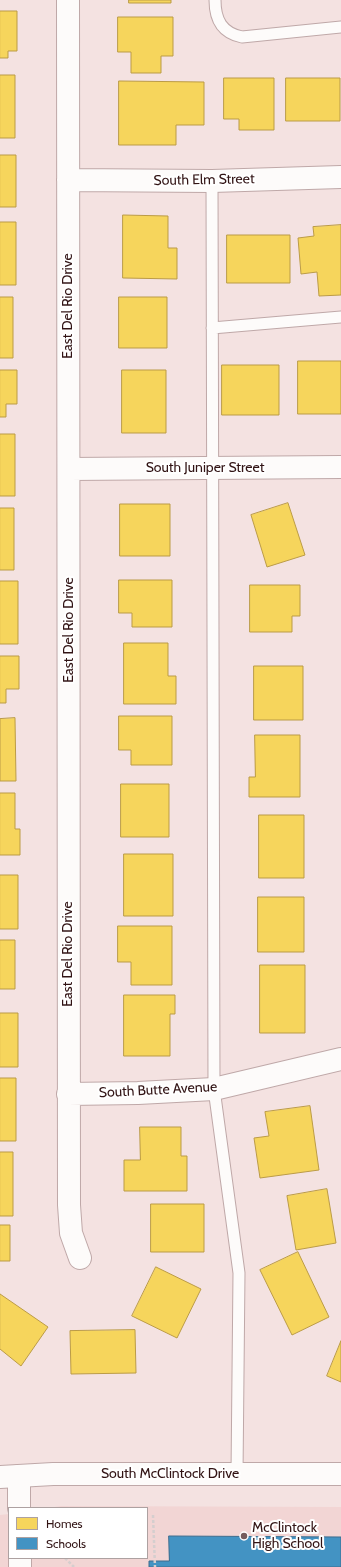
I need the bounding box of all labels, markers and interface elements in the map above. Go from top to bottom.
street label: South Elm Street [153,171,255,189]
street label: East Del Rio Drive [60,253,76,359]
street label: South Juniper Street [146,460,264,476]
street label: East Del Rio Drive [61,577,77,683]
street label: East Del Rio Drive [60,901,76,1007]
street label: South Butte Avenue [98,1079,218,1101]
street label: South McClintock Drive [101,1466,239,1482]
legend [8,1507,148,1559]
text: Homes [46,1516,83,1531]
place label: McClintock High School [252,1520,323,1552]
marker: McClintock High School [239,1531,249,1541]
text: Schools [46,1536,86,1551]

